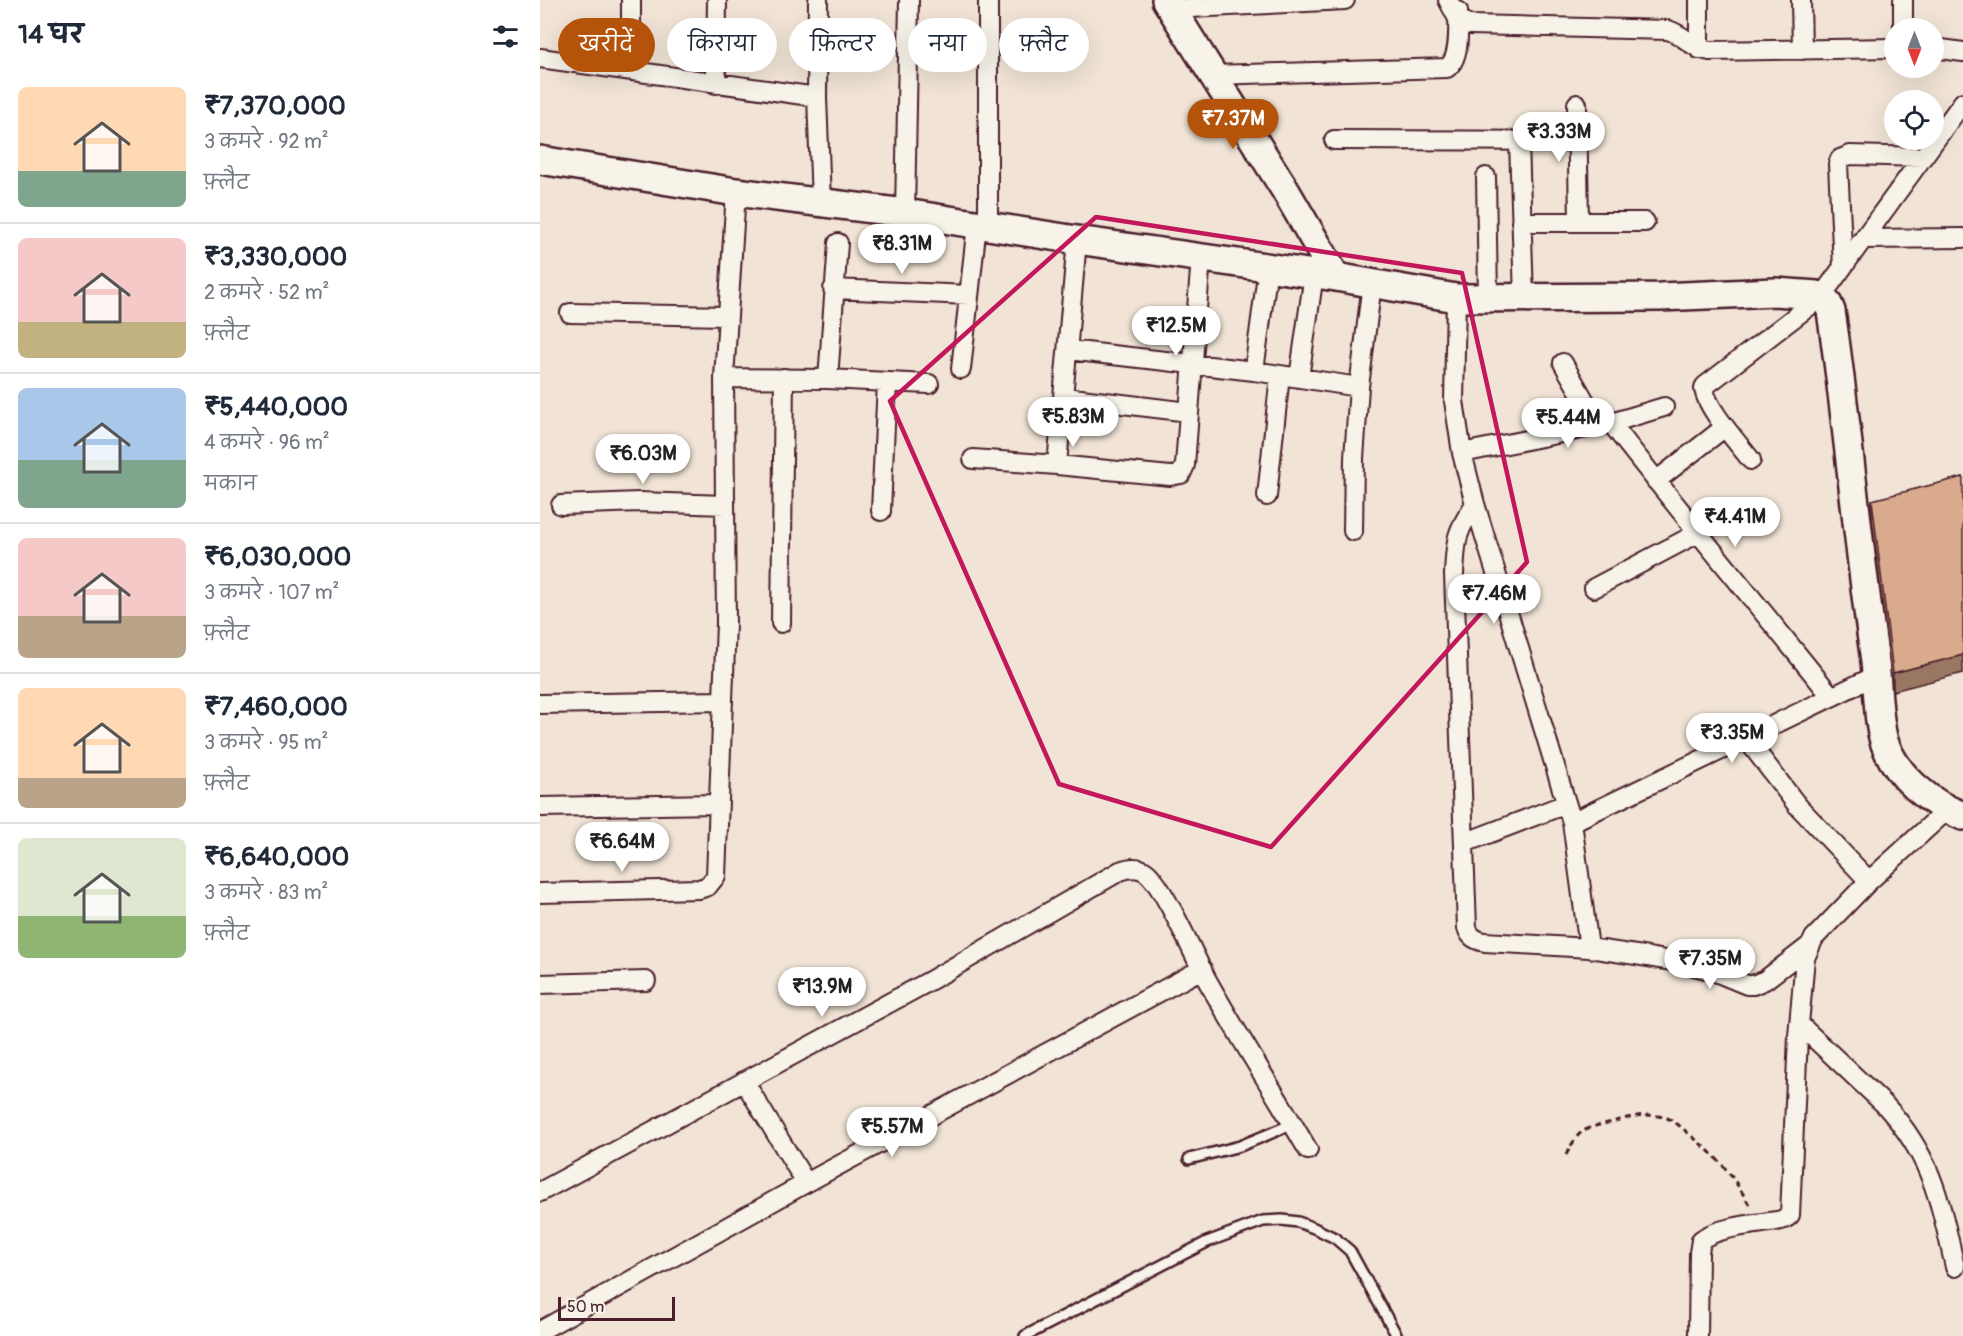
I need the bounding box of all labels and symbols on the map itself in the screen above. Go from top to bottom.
north arrow [1884,18,1944,78]
pin: ₹7.37M [1184,99,1282,150]
pin: ₹3.33M [1510,112,1608,163]
pin: ₹8.31M [853,224,951,275]
pin: ₹12.5M [1127,306,1225,357]
pin: ₹5.83M [1024,397,1122,448]
pin: ₹5.44M [1519,398,1617,449]
pin: ₹6.03M [594,434,692,485]
pin: ₹4.41M [1686,497,1784,548]
pin: ₹7.46M [1445,574,1543,625]
pin: ₹3.35M [1683,713,1781,764]
pin: ₹6.64M [573,822,671,873]
pin: ₹7.35M [1661,939,1759,990]
pin: ₹13.9M [773,967,871,1018]
pin: ₹5.57M [843,1107,941,1158]
scale bar [558,1294,675,1322]

